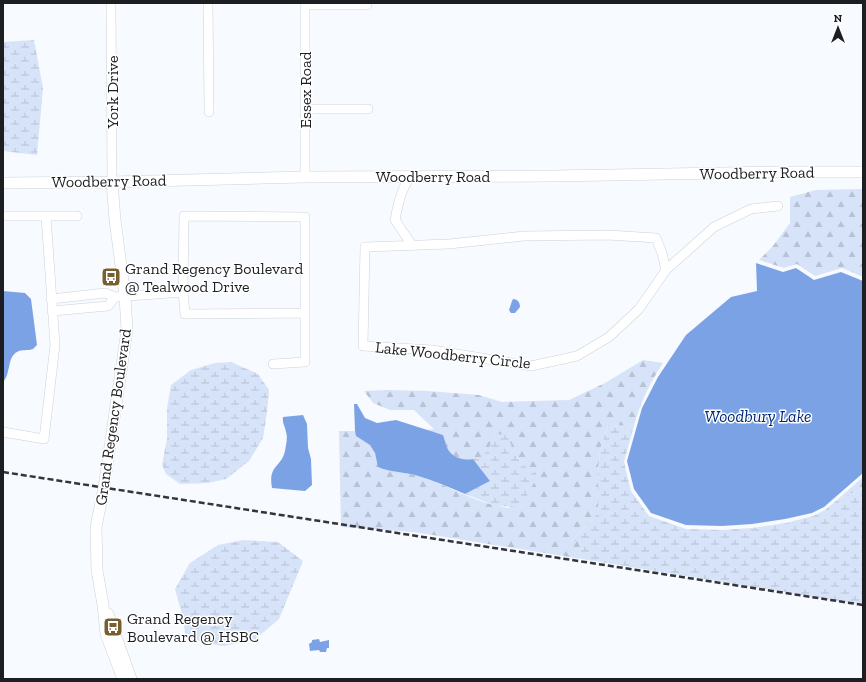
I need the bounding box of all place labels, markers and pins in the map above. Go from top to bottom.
place label: Grand Regency Boulevard @ Tealwood Drive [125,259,303,296]
bus stop icon: Grand Regency Boulevard @ Tealwood Drive [100,266,122,288]
place label: Grand Regency Boulevard @ HSBC [127,609,259,646]
bus stop icon: Grand Regency Boulevard @ HSBC [102,616,124,638]

